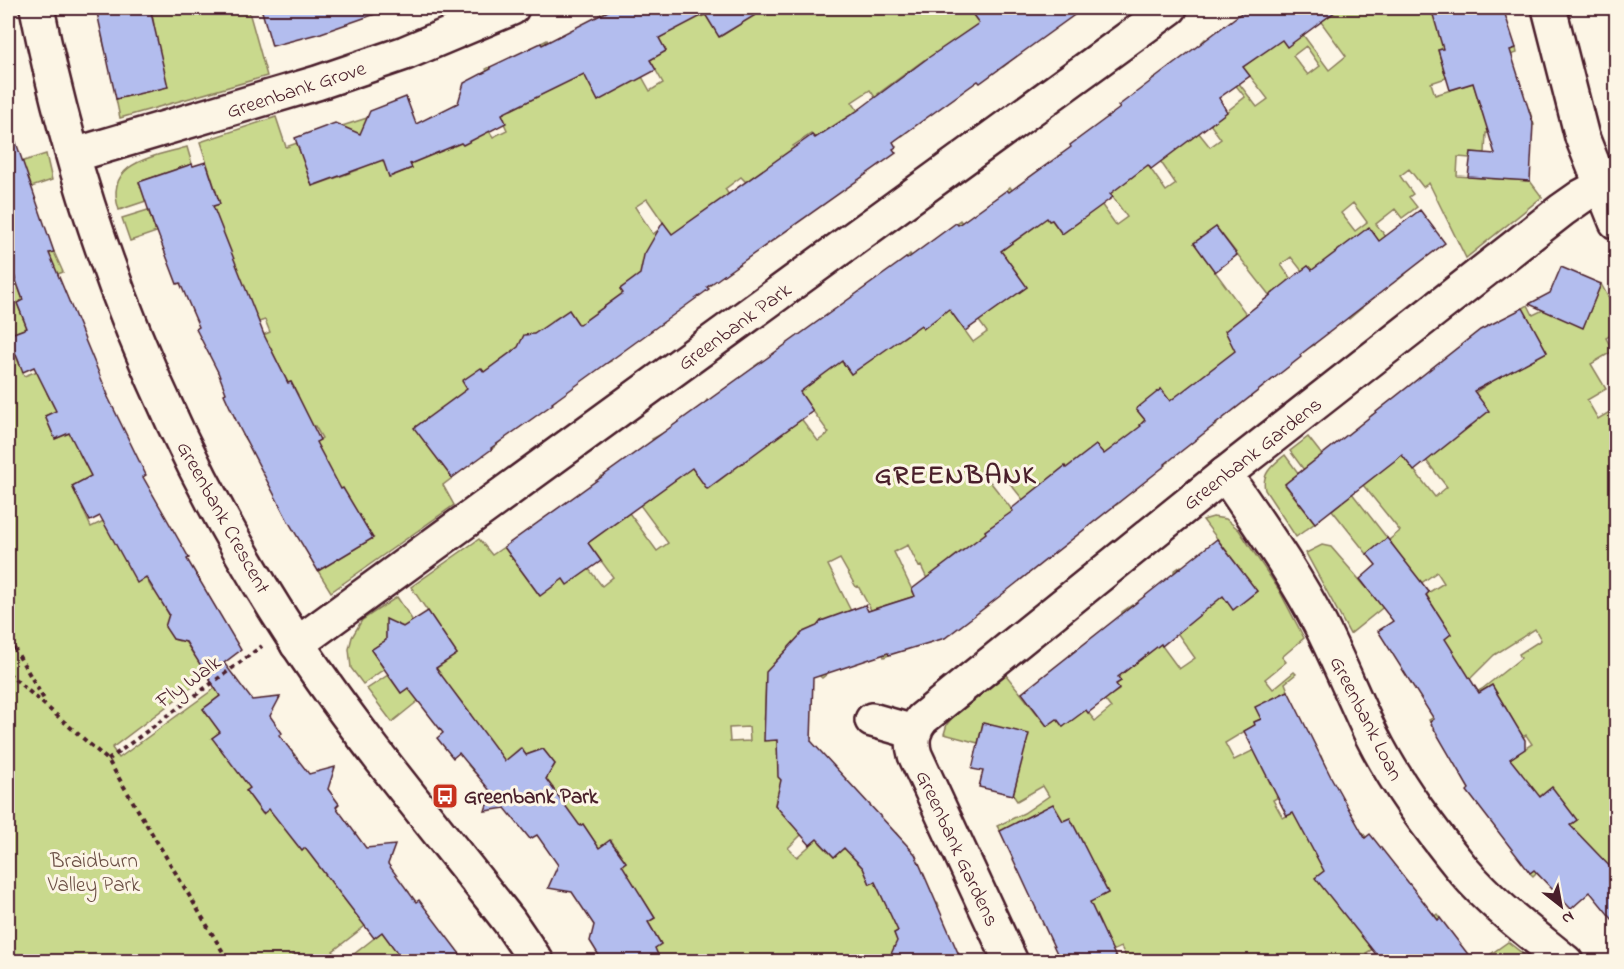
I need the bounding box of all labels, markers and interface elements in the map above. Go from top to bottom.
street label: Greenbank Grove [223,54,371,128]
street label: Greenbank Park [672,276,799,379]
street label: Greenbank Gardens [1177,391,1329,519]
street label: Greenbank Crescent [168,436,277,600]
district label: GREENBANK [875,457,1037,496]
street label: Fly Walk [149,648,230,719]
street label: Greenbank Loan [1321,651,1410,787]
street label: Greenbank Gardens [907,766,1006,932]
bus stop icon: Greenbank Park [430,781,460,811]
place label: Greenbank Park [464,783,599,813]
park label: Braidburn Valley Park [47,847,141,903]
north arrow [1531,876,1591,936]
text: N [1557,904,1579,930]

